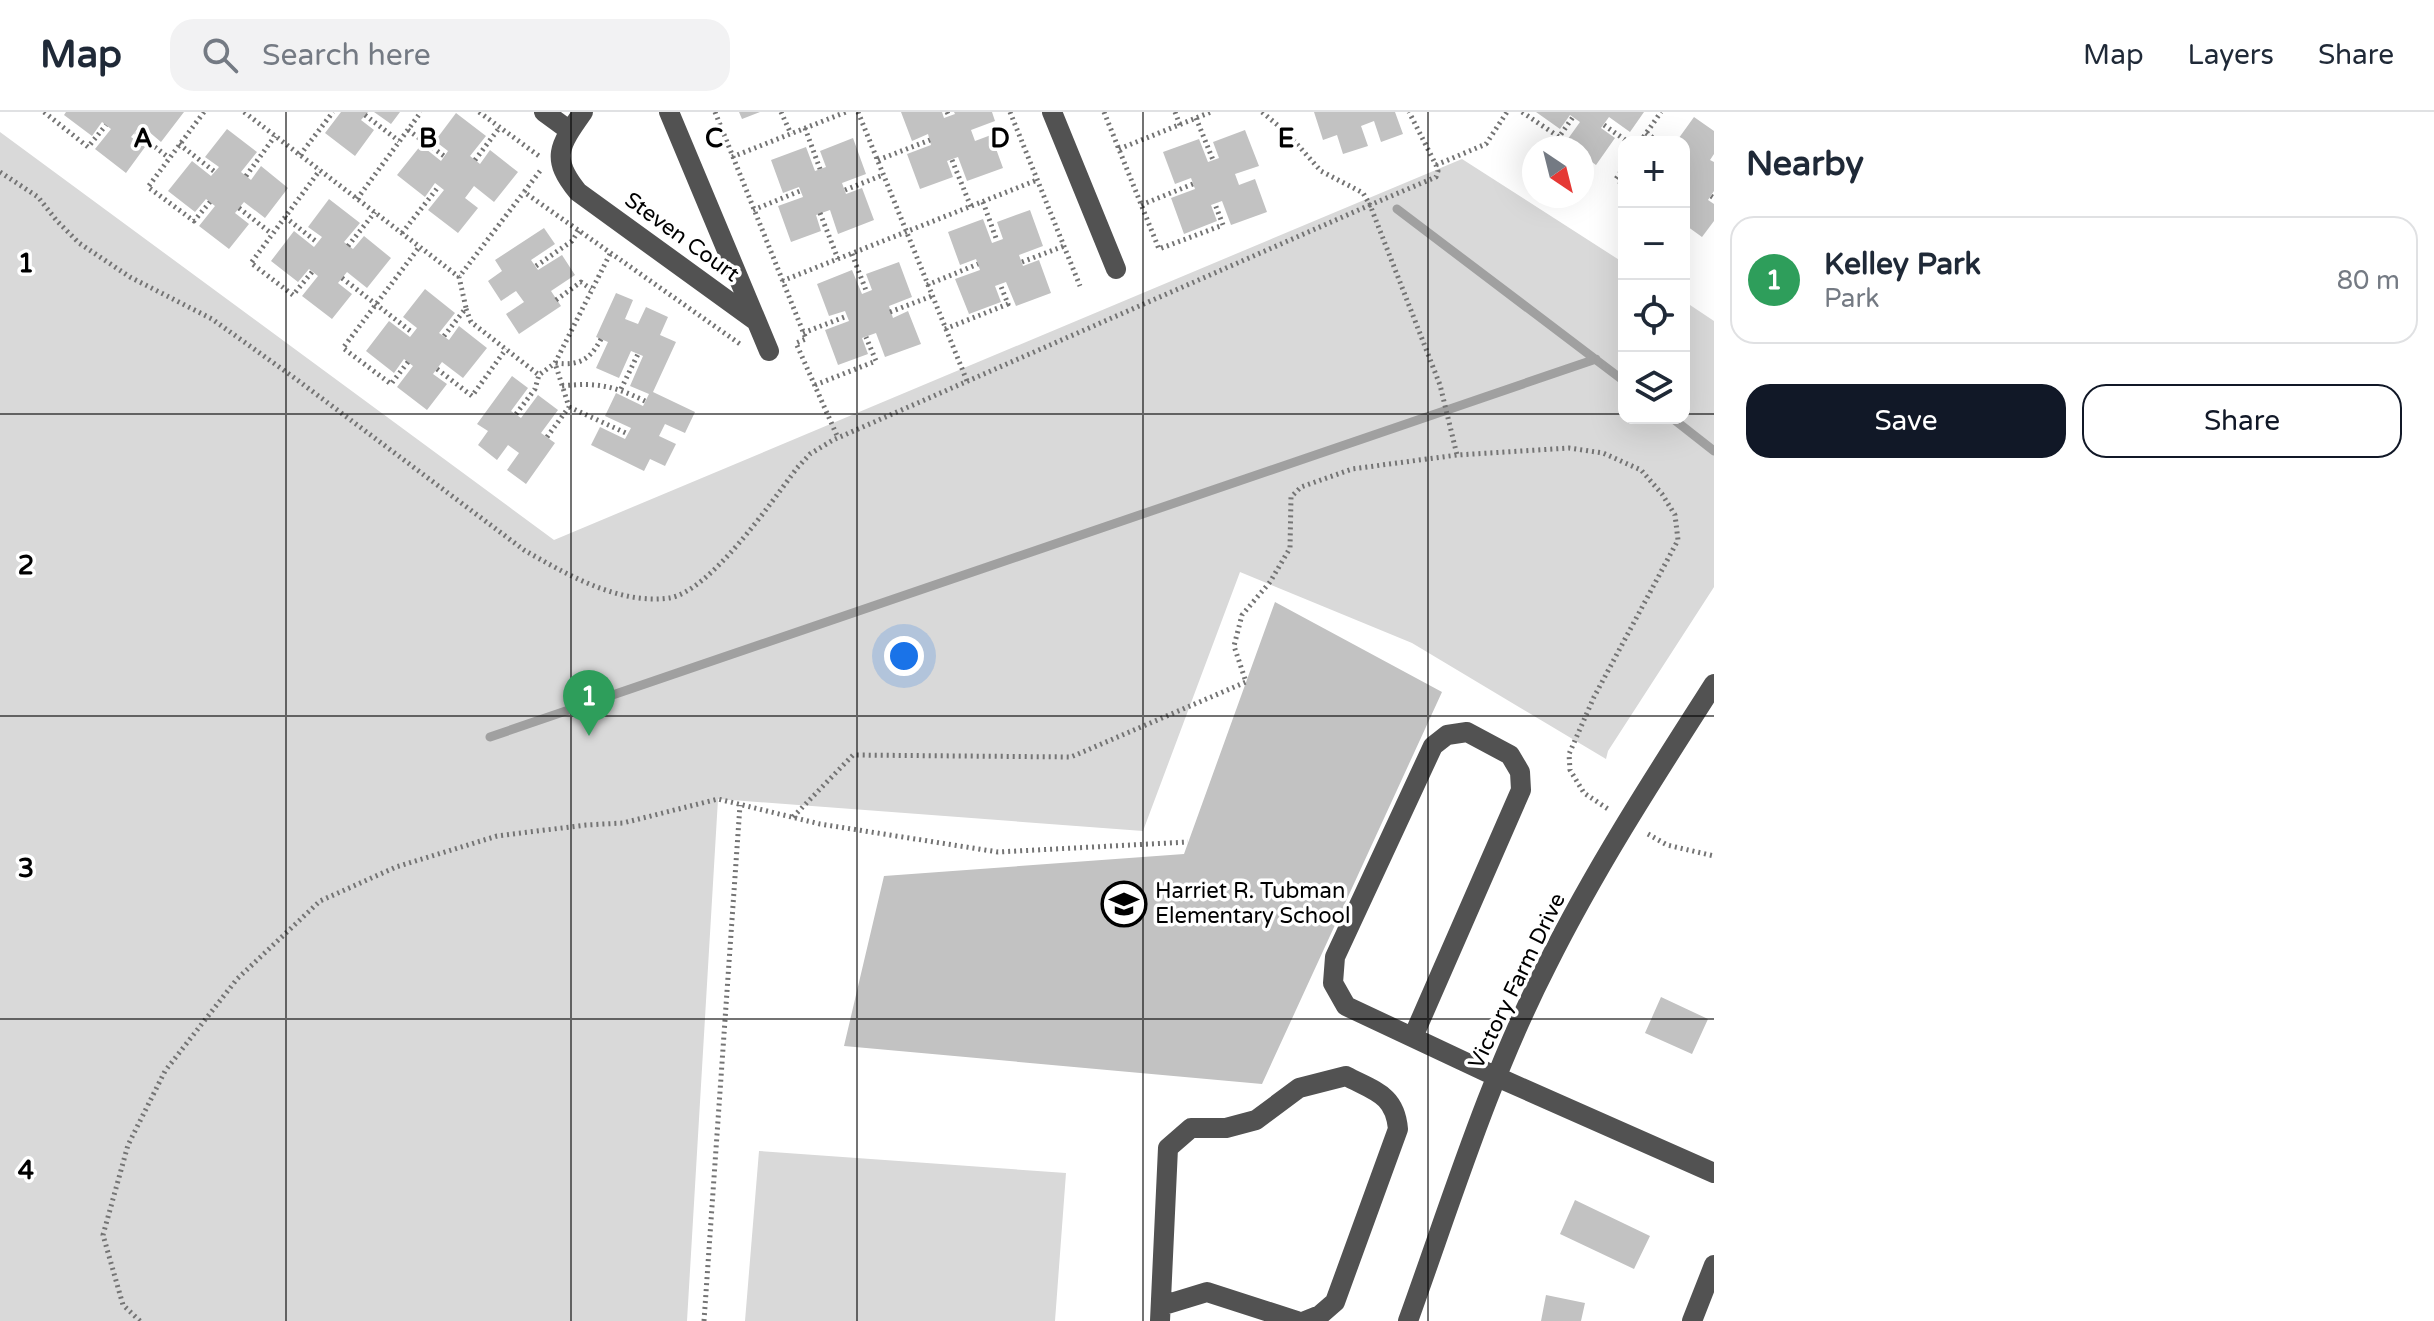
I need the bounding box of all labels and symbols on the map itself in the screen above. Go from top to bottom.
text: A [133,123,153,154]
text: B [419,123,437,154]
text: C [705,123,723,154]
text: D [990,123,1010,154]
text: E [1278,123,1294,154]
north arrow [1522,136,1594,208]
street label: Steven Court [620,187,744,287]
text: 1 [18,248,34,279]
text: 2 [18,550,34,581]
your location [884,636,924,676]
pin: 1 [563,670,615,736]
text: 3 [18,853,34,884]
place label: Harriet R. Tubman Elementary School [1155,878,1350,929]
school or university icon: Harriet R. Tubman Elementary School [1100,880,1148,928]
street label: Victory Farm Drive [1463,889,1571,1073]
text: 4 [18,1155,34,1186]

